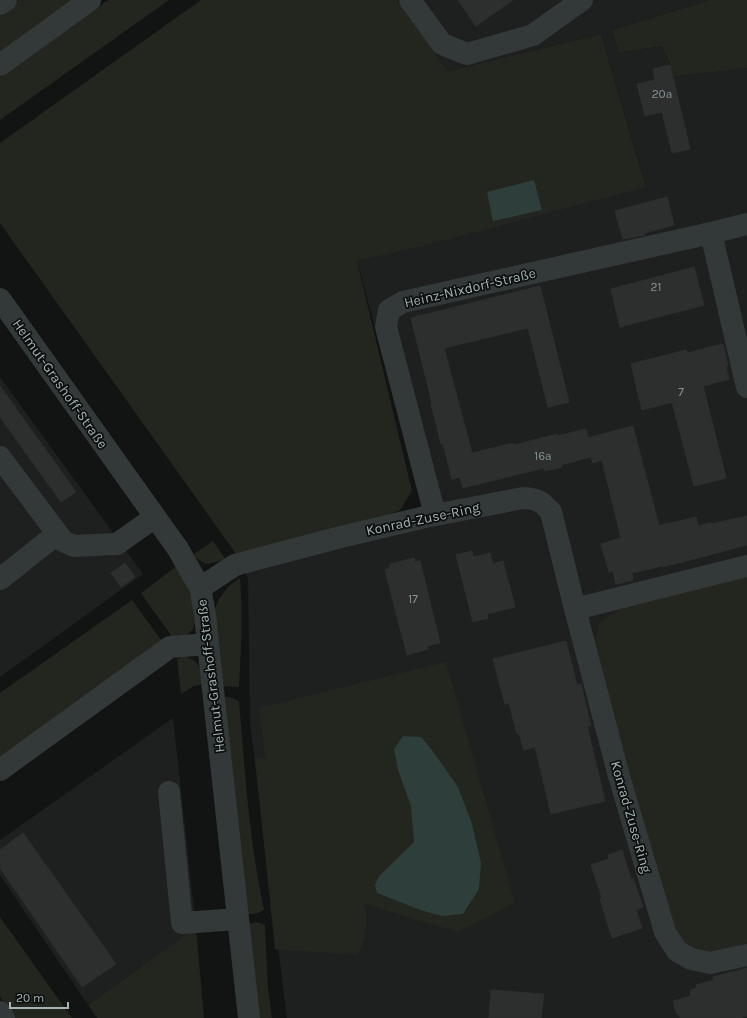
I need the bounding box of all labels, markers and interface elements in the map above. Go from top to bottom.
house number: 20a [652,87,672,101]
street label: Heinz-Nixdorf-Straße [403,265,537,311]
house number: 21 [651,280,661,294]
street label: Helmut-Grashoff-Straße [9,316,111,452]
house number: 7 [678,385,684,399]
house number: 16a [534,449,552,463]
street label: Konrad-Zuse-Ring [365,499,481,539]
house number: 17 [408,592,418,606]
street label: Helmut-Grashoff-Straße [193,598,229,754]
street label: Konrad-Zuse-Ring [607,759,655,875]
scale bar [10,984,68,1010]
text: 20 m [16,991,44,1005]

